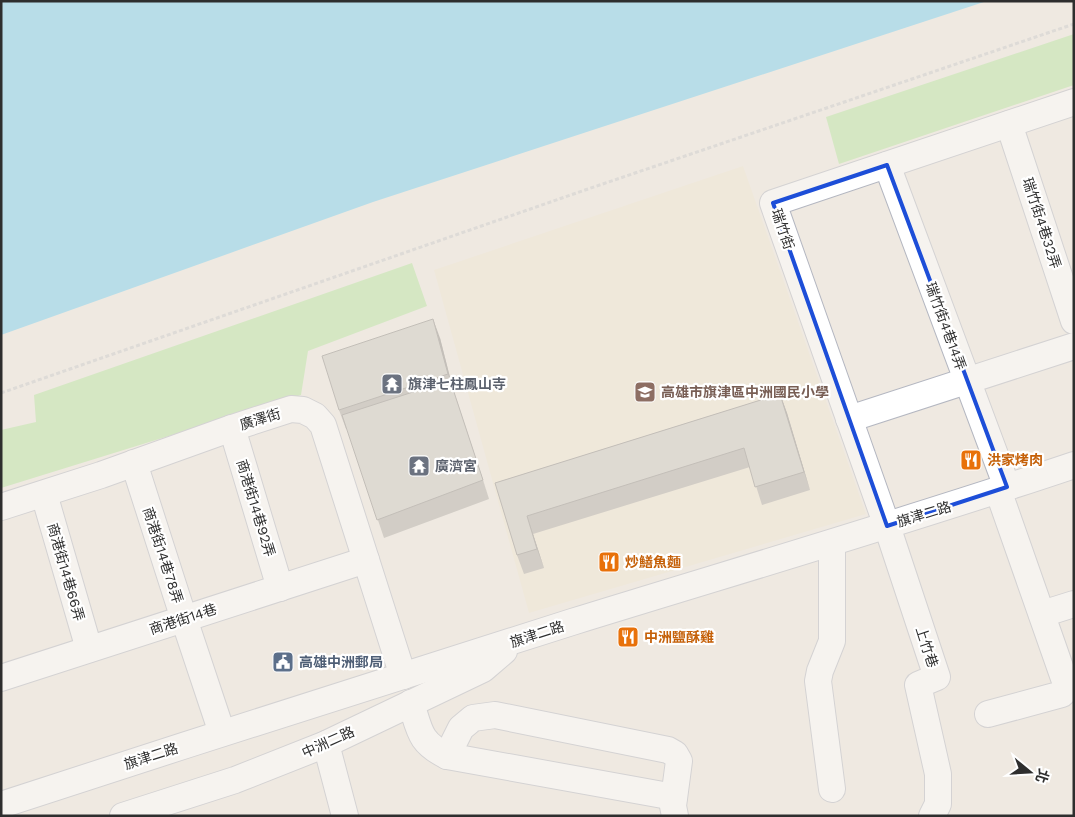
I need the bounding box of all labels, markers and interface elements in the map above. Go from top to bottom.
street label: 瑞竹街4巷32弄 [1020,175,1064,271]
street label: 瑞竹街 [769,207,797,251]
street label: 瑞竹街4巷14弄 [923,280,969,372]
temple icon: 旗津七柱鳳山寺 [380,372,404,396]
place label: 旗津七柱鳳山寺 [408,376,506,392]
school or university icon: 高雄市旗津區中洲國民小學 [633,380,657,404]
place label: 高雄市旗津區中洲國民小學 [661,384,829,400]
street label: 廣澤街 [238,405,282,433]
restaurant icon: 洪家烤肉 [959,448,983,472]
place label: 洪家烤肉 [987,452,1043,468]
temple icon: 廣濟宮 [407,454,431,478]
street label: 商港街14巷92弄 [234,457,278,559]
place label: 廣濟宮 [435,458,477,474]
street label: 旗津二路 [895,498,953,530]
street label: 商港街14巷78弄 [140,505,186,605]
street label: 商港街14巷66弄 [44,521,88,623]
restaurant icon: 炒鱔魚麵 [597,550,621,574]
place label: 炒鱔魚麵 [625,554,681,570]
street label: 商港街14巷 [147,601,219,637]
street label: 旗津二路 [508,618,566,650]
restaurant icon: 中洲鹽酥雞 [616,625,640,649]
street label: 上竹巷 [913,625,941,669]
place label: 中洲鹽酥雞 [644,629,714,645]
public building icon: 高雄中洲郵局 [271,650,295,674]
place label: 高雄中洲郵局 [299,654,383,670]
street label: 中洲二路 [299,723,357,761]
street label: 旗津二路 [122,740,180,772]
north arrow [1005,747,1055,797]
text: 北 [1033,767,1052,785]

